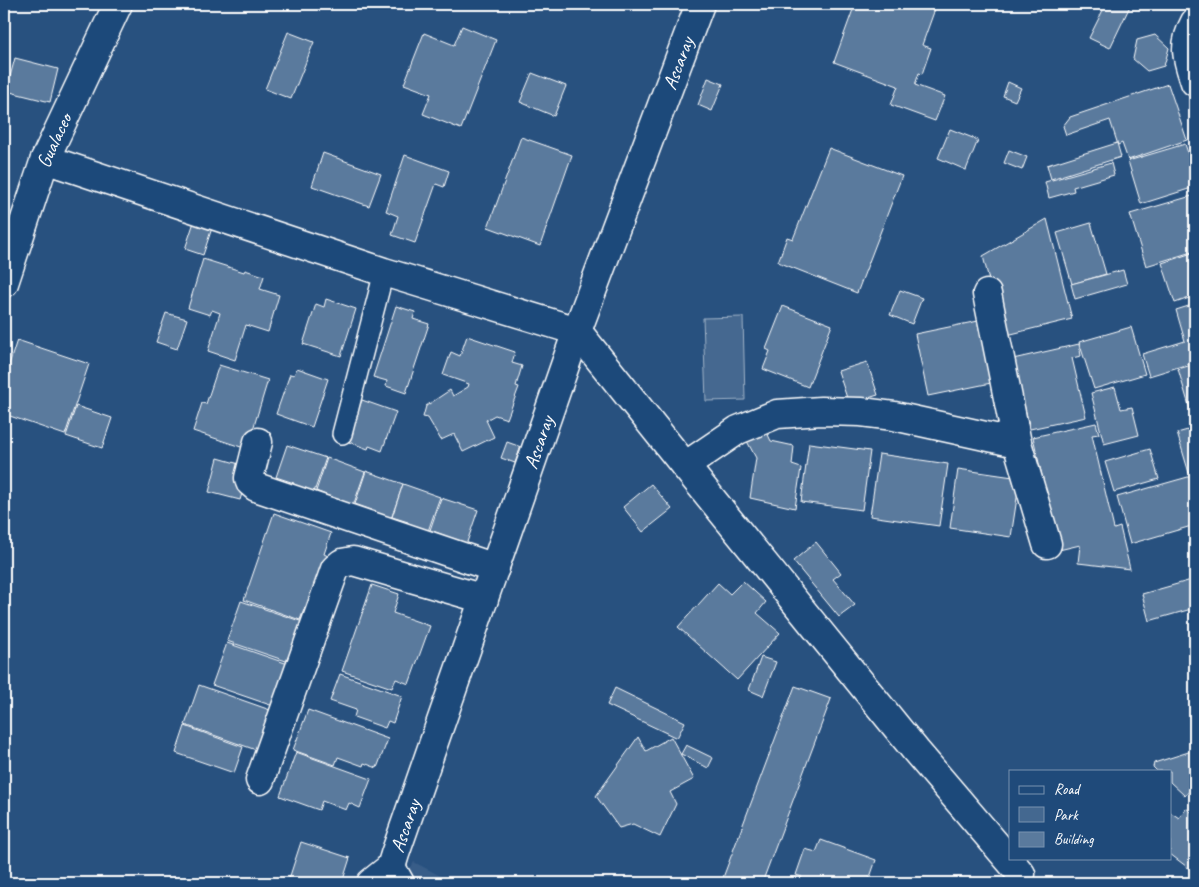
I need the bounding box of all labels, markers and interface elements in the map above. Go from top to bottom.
street label: Ascaray [656,31,700,93]
street label: Gualaceo [31,108,78,171]
street label: Ascaray [518,410,560,472]
legend [1009,770,1172,860]
text: Road [1054,780,1081,799]
street label: Ascaray [384,794,426,855]
text: Park [1054,806,1079,825]
text: Building [1054,830,1094,849]

